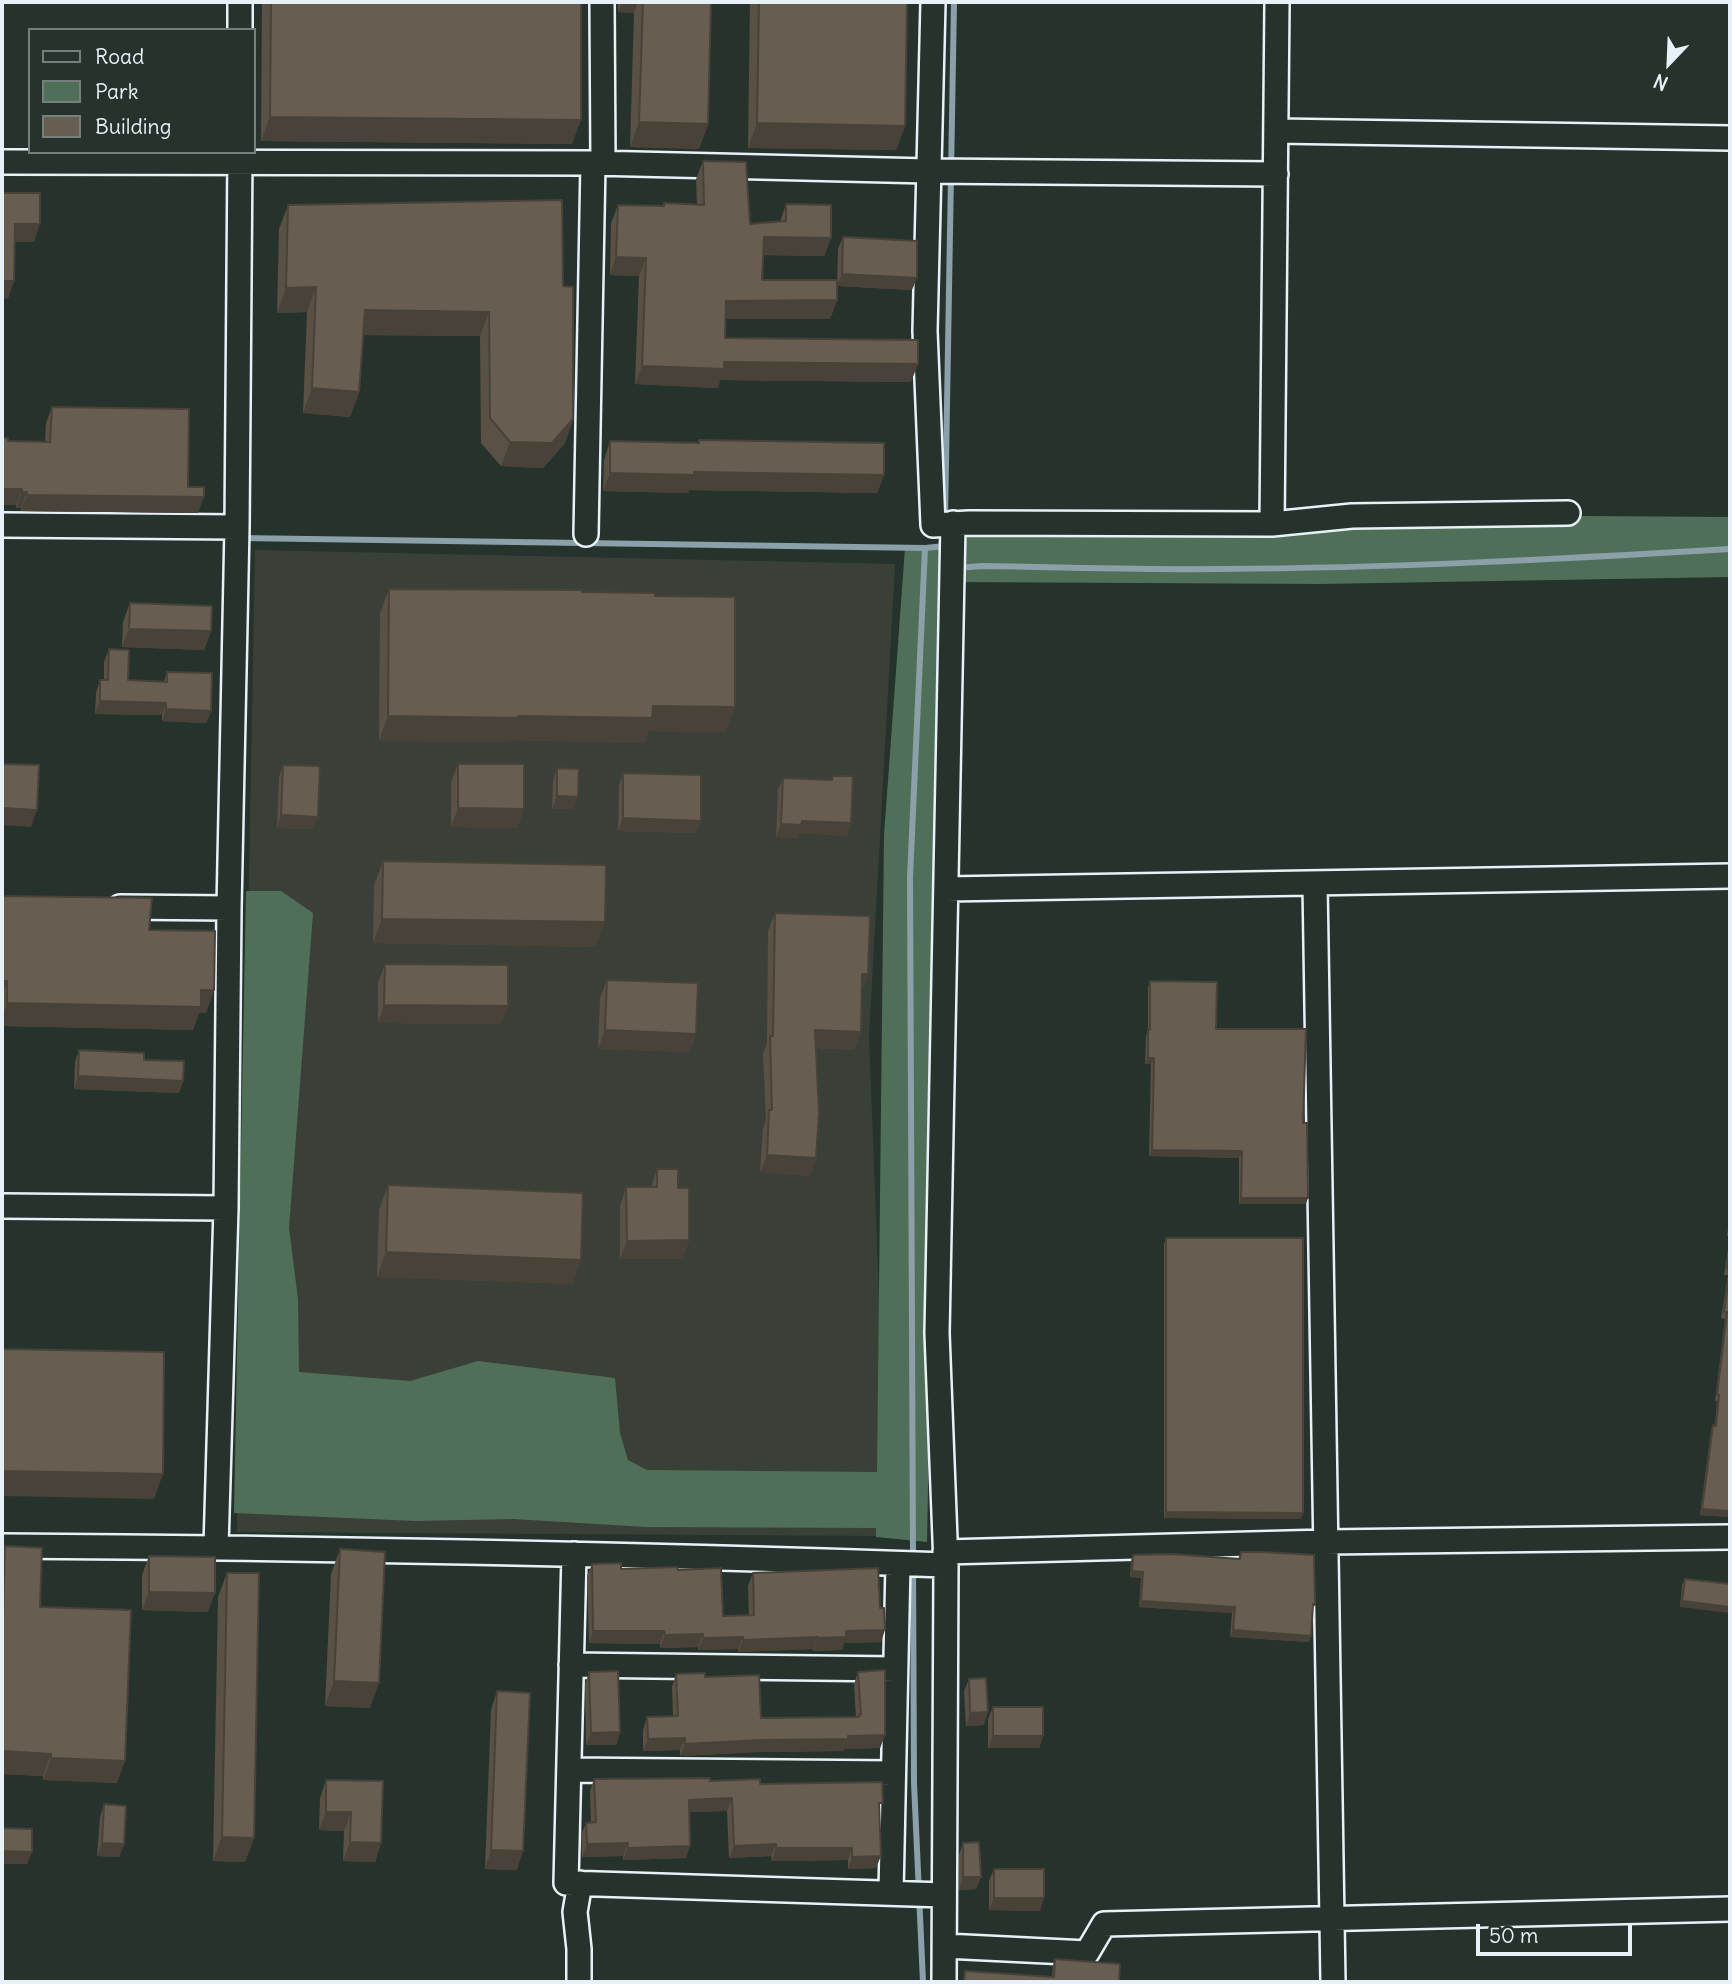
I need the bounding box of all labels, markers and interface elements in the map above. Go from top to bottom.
legend [28,28,256,154]
north arrow [1634,28,1704,98]
text: Road [95,43,144,70]
text: N [1650,69,1672,96]
text: Park [95,78,138,105]
text: Building [95,113,171,140]
scale bar [1480,1910,1636,1954]
text: 50 m [1489,1922,1538,1949]

